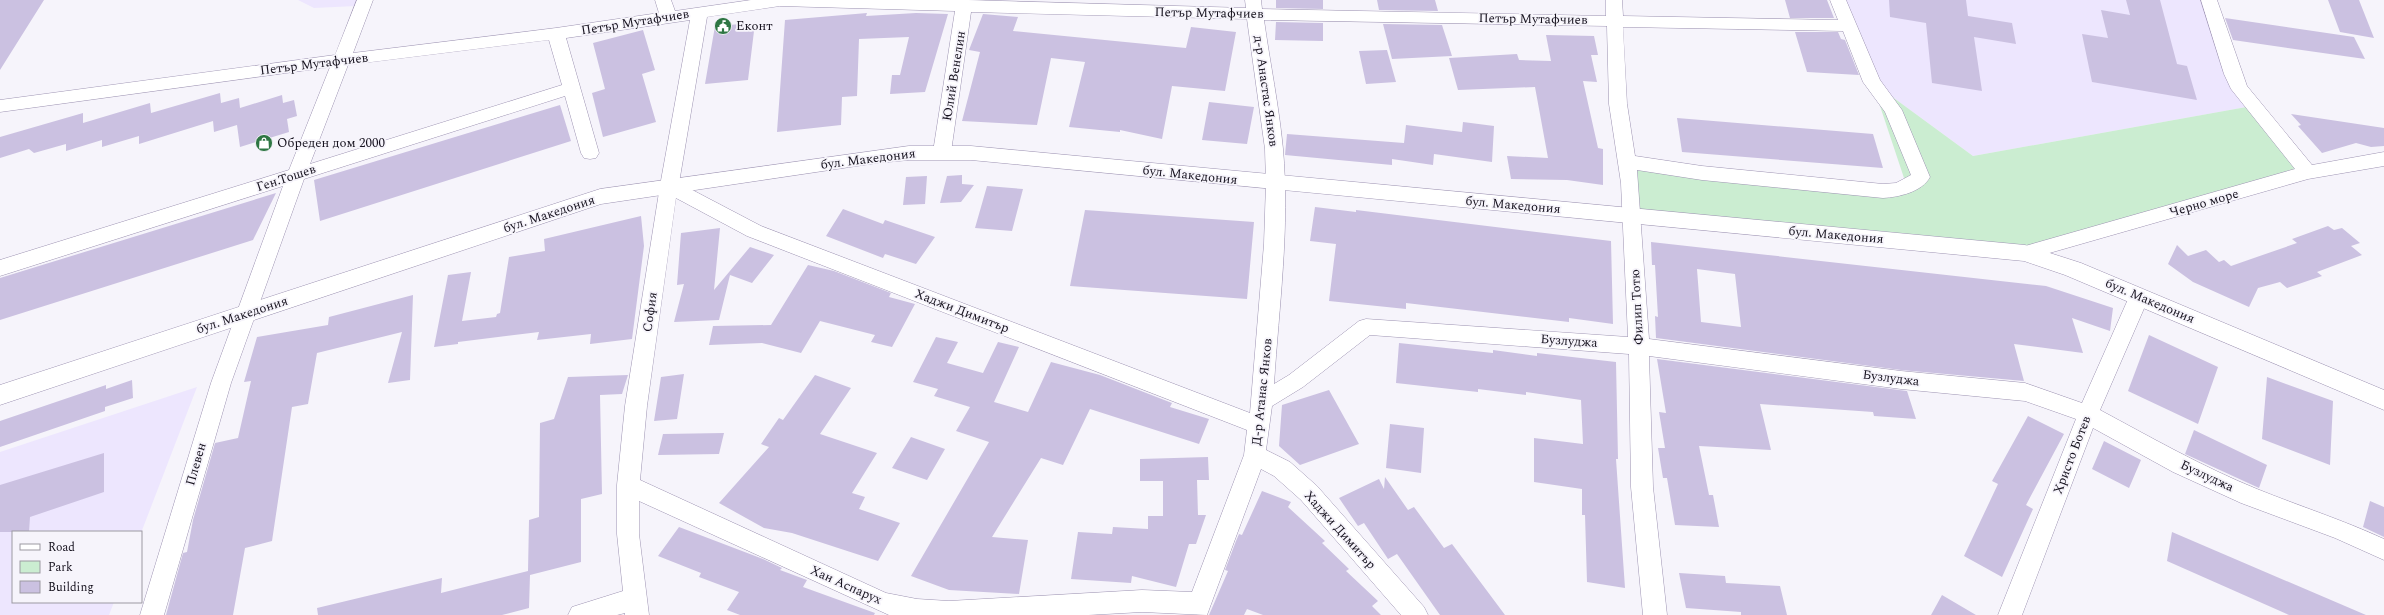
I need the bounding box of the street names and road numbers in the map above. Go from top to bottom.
street label: Петър Мутафчиев [1154,2,1264,24]
street label: Петър Мутафчиев [580,4,691,40]
street label: Петър Мутафчиев [1478,8,1588,30]
street label: Юлий Венелин [937,29,971,123]
street label: д-р Анастас Янков [1248,34,1284,148]
street label: Петър Мутафчиев [259,47,370,81]
street label: бул. Македония [819,143,917,175]
street label: Ген.Тошев [254,159,319,197]
street label: бул. Македония [1142,160,1238,190]
street label: Черно море [2167,184,2241,222]
street label: бул. Македония [501,190,597,238]
street label: бул. Македония [1465,191,1561,219]
street label: бул. Македония [1788,221,1884,249]
street label: Филип Тотю [1625,269,1649,345]
street label: бул. Македония [2102,273,2198,329]
street label: Хаджи Димитър [912,284,1012,338]
street label: бул. Македония [194,291,290,339]
street label: София [637,291,663,333]
street label: Бузлуджа [1540,329,1599,353]
street label: Д-р Атанас Янков [1246,337,1278,447]
street label: Бузлуджа [1861,365,1921,391]
street label: Христо Ботев [2048,412,2096,497]
street label: Плевен [180,440,212,488]
street label: Бузлуджа [2177,455,2238,497]
street label: Хаджи Димитър [1299,486,1381,574]
street label: Хан Аспарух [807,560,886,610]

